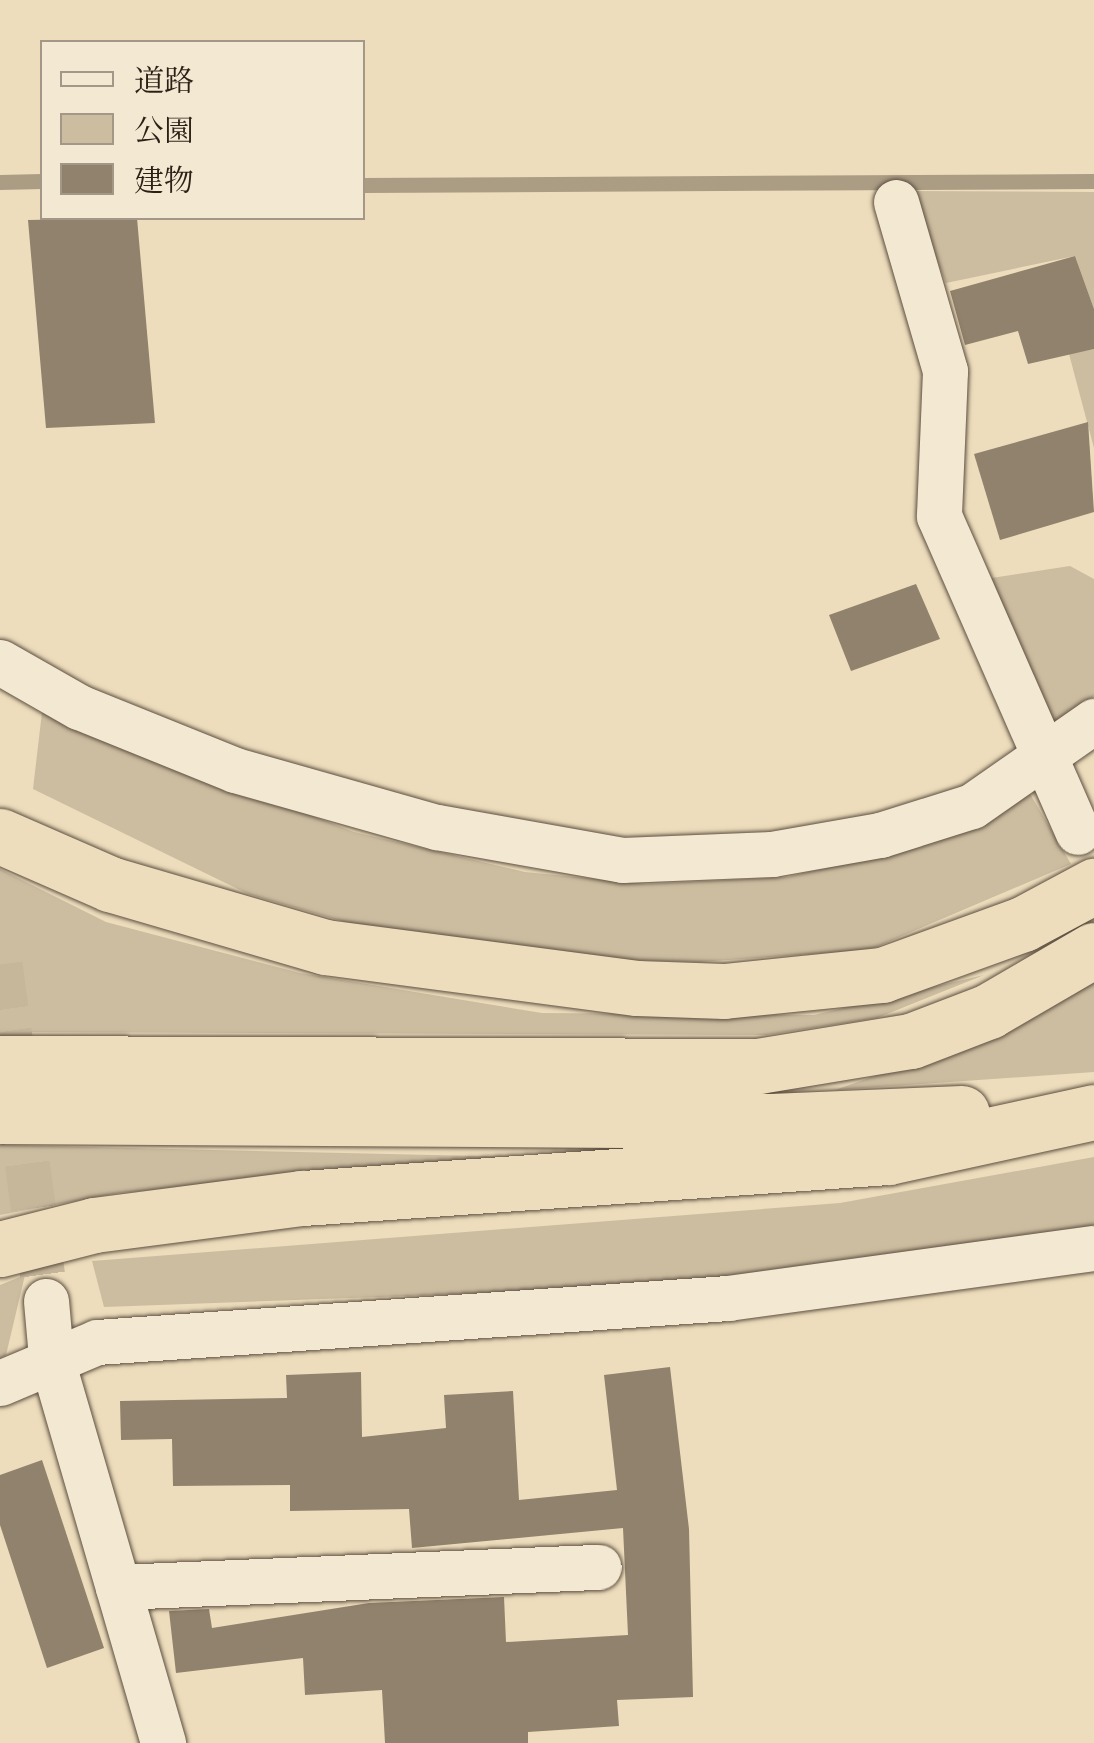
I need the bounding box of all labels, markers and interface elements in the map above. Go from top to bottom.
legend [40,40,365,220]
text: 道路 [134,68,194,98]
text: 公園 [134,118,194,148]
text: 建物 [134,168,194,198]

